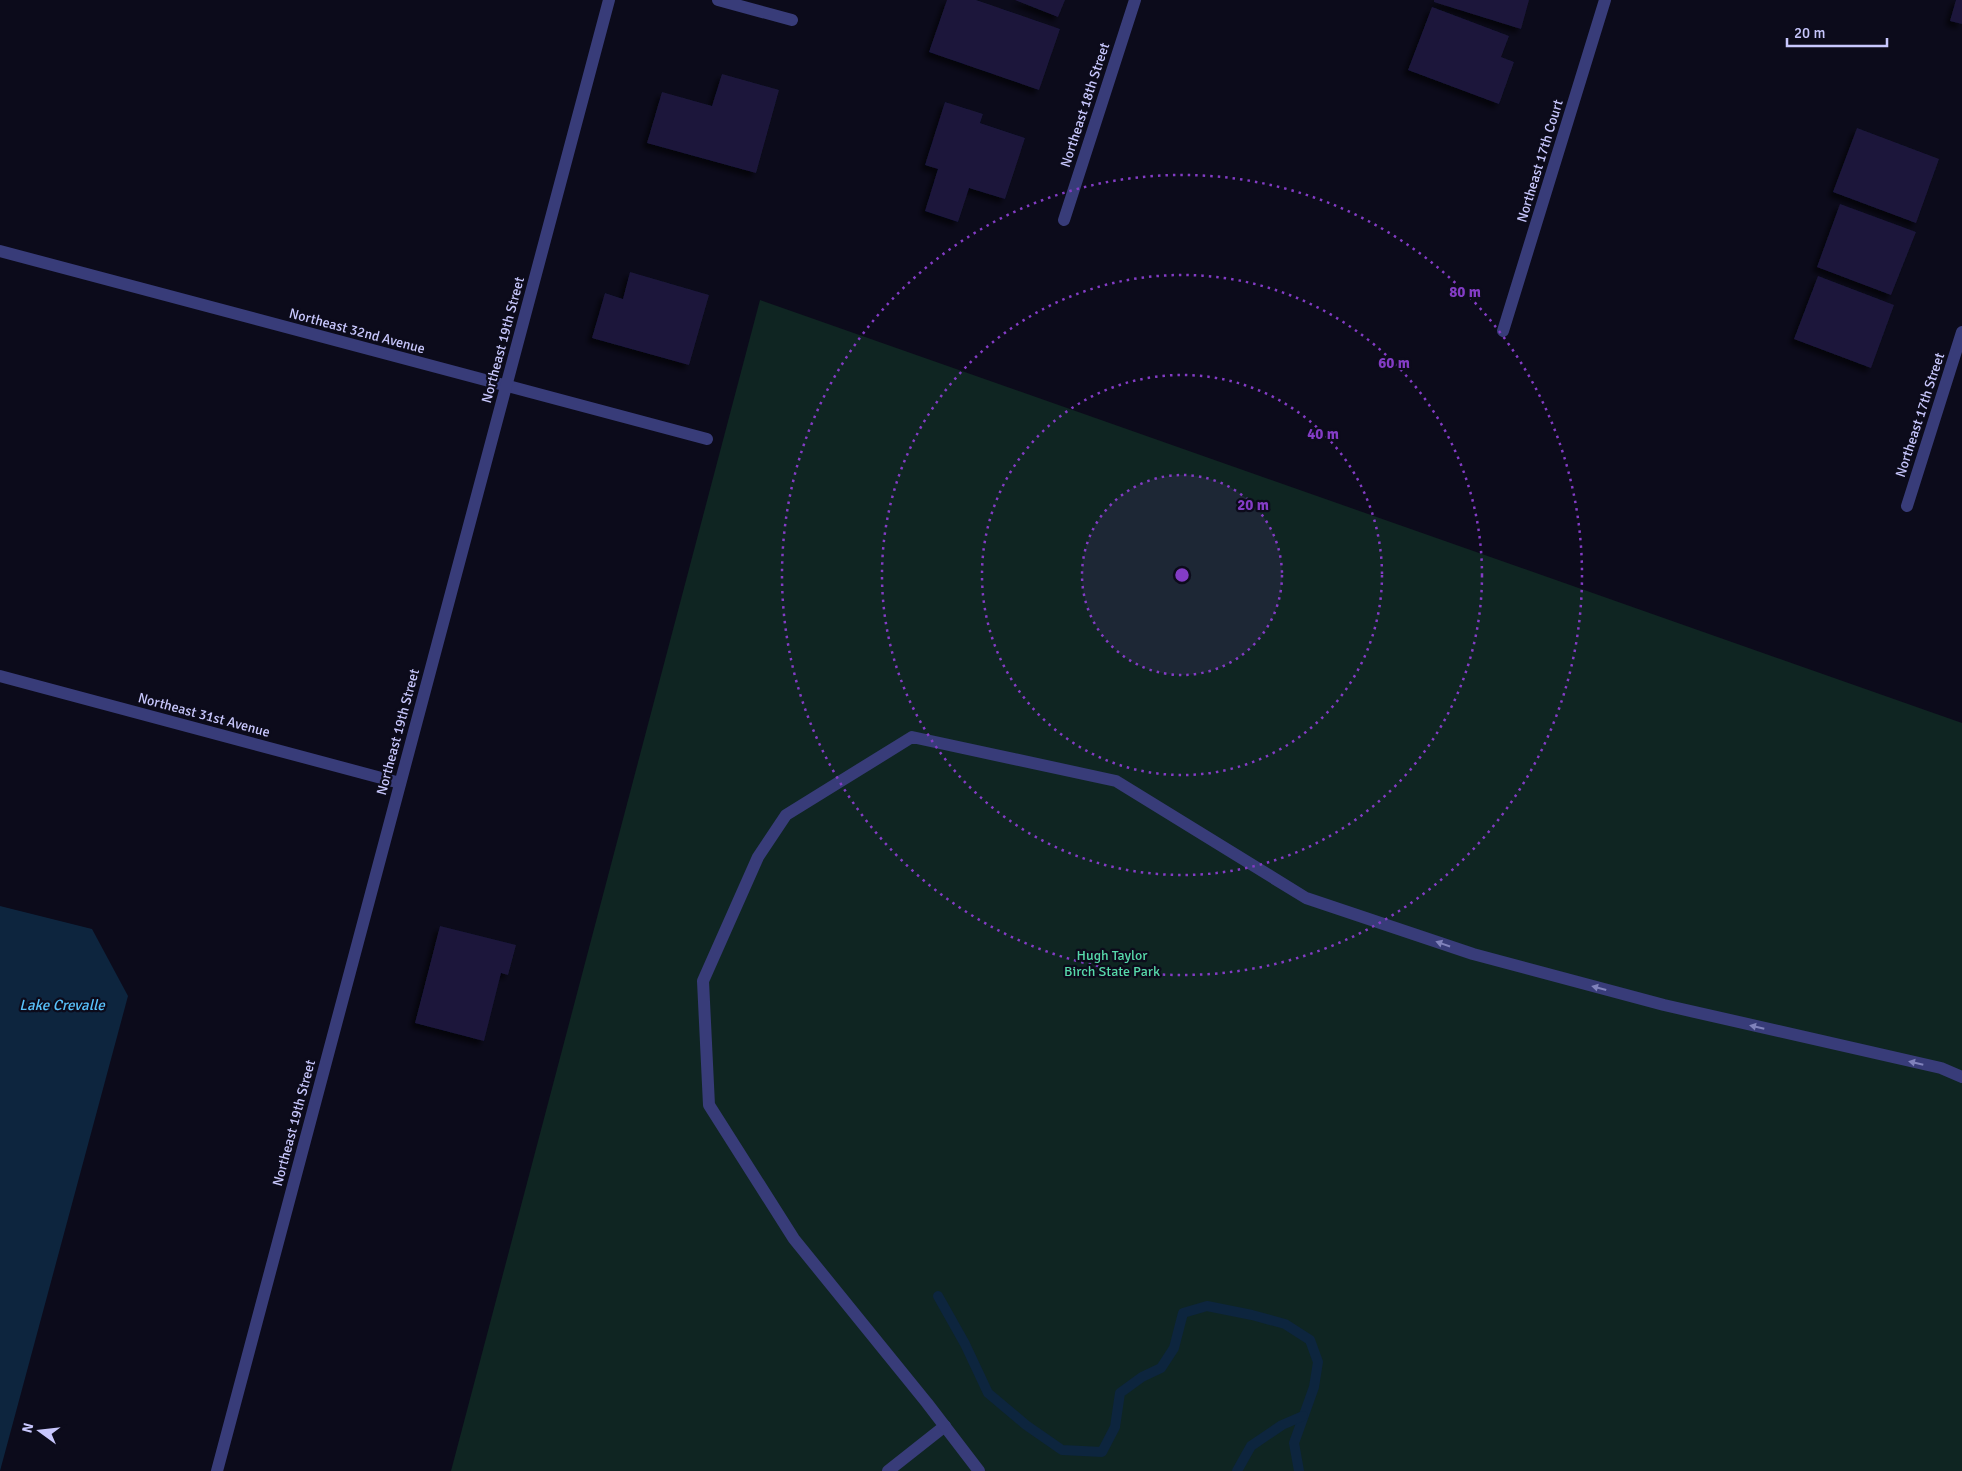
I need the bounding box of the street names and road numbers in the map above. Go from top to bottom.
street label: Northeast 18th Street [1057,40,1113,170]
street label: Northeast 17th Court [1513,98,1567,224]
street label: Northeast 19th Street [478,275,528,405]
street label: Northeast 32nd Avenue [287,305,427,357]
street label: Northeast 17th Street [1892,350,1948,480]
street label: Northeast 19th Street [373,667,423,797]
street label: Northeast 31st Avenue [136,689,272,741]
street label: Northeast 19th Street [269,1058,319,1188]

